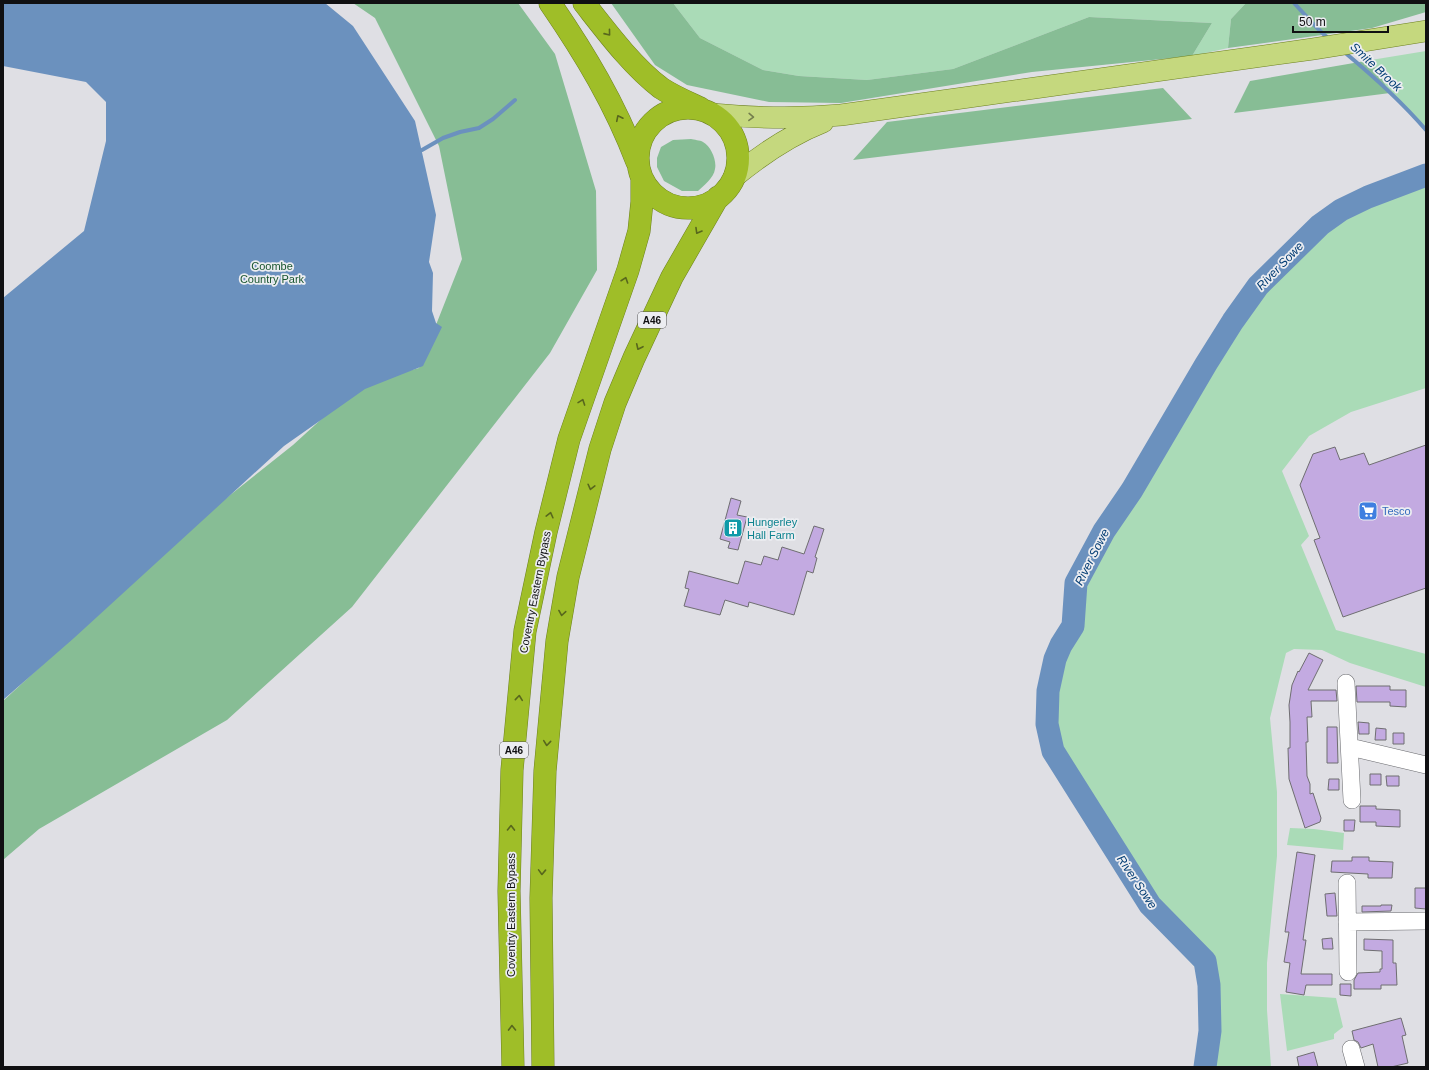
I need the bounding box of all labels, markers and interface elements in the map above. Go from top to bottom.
scale bar [1293,8,1388,34]
text: 50 m [1299,15,1326,29]
one-way arrow [603,29,610,36]
water label: Smite Brook [1347,40,1405,95]
one-way arrow [748,113,754,122]
one-way arrow [616,115,624,123]
one-way arrow [695,227,703,234]
water label: River Sowe [1254,239,1307,293]
park label: Coombe Country Park [240,260,305,285]
one-way arrow [620,276,629,283]
road number: A46 [638,312,666,328]
one-way arrow [636,343,644,350]
one-way arrow [577,399,585,406]
one-way arrow [587,484,595,490]
supermarket icon: Tesco [1357,500,1379,522]
place label: Tesco [1382,505,1411,517]
one-way arrow [545,512,554,519]
place label: Hungerley Hall Farm [747,516,798,541]
building icon: Hungerley Hall Farm [722,517,744,539]
water label: River Sowe [1072,526,1112,588]
street label: Coventry Eastern Bypass [517,529,553,654]
one-way arrow [558,610,567,616]
one-way arrow [514,695,523,701]
one-way arrow [543,740,552,746]
road number: A46 [500,742,528,758]
one-way arrow [507,825,515,831]
street label: Coventry Eastern Bypass [505,852,517,977]
water label: River Sowe [1114,853,1160,912]
one-way arrow [538,869,546,875]
one-way arrow [508,1025,517,1031]

